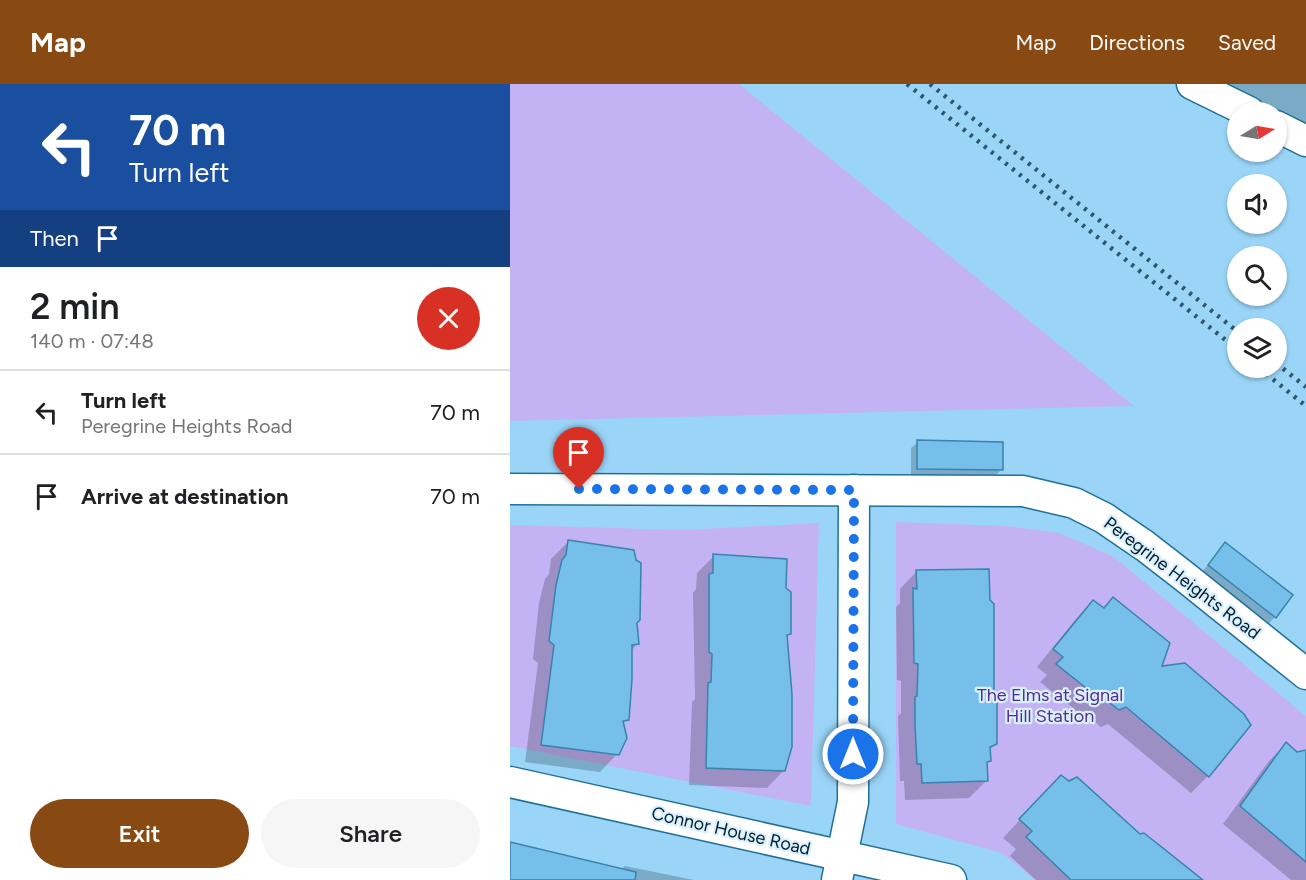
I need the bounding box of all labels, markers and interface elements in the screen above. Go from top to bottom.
text: Map [30,25,86,59]
text: Map [1015,30,1056,55]
text: Directions [1089,30,1185,55]
text: Saved [1218,30,1276,55]
north arrow [1227,102,1287,162]
map controls [1227,102,1287,378]
text: 70 m [129,105,226,156]
icon: left [30,108,108,186]
text: Turn left [129,156,229,189]
button: sound [1227,174,1287,234]
icon: arrive [91,222,124,255]
text: Then [30,225,79,252]
button: search [1227,246,1287,306]
text: 2 min [30,285,120,328]
button: close [417,287,480,350]
button: layers [1227,318,1287,378]
text: 140 m · 07:48 [30,329,154,353]
text: Turn left [81,387,167,414]
icon: left [30,396,63,429]
text: 70 m [430,399,480,426]
text: Peregrine Heights Road [81,414,292,438]
pin [553,427,604,489]
icon: arrive [562,436,595,469]
icon: arrive [30,480,63,513]
text: Arrive at destination [81,483,289,510]
text: 70 m [430,483,480,510]
street label: Peregrine Heights Road [1099,512,1265,644]
park label: The Elms at Signal Hill Station [977,684,1123,727]
position arrow [821,722,885,786]
button: Exit [30,799,249,868]
button: Share [261,799,480,868]
street label: Connor House Road [649,802,813,860]

